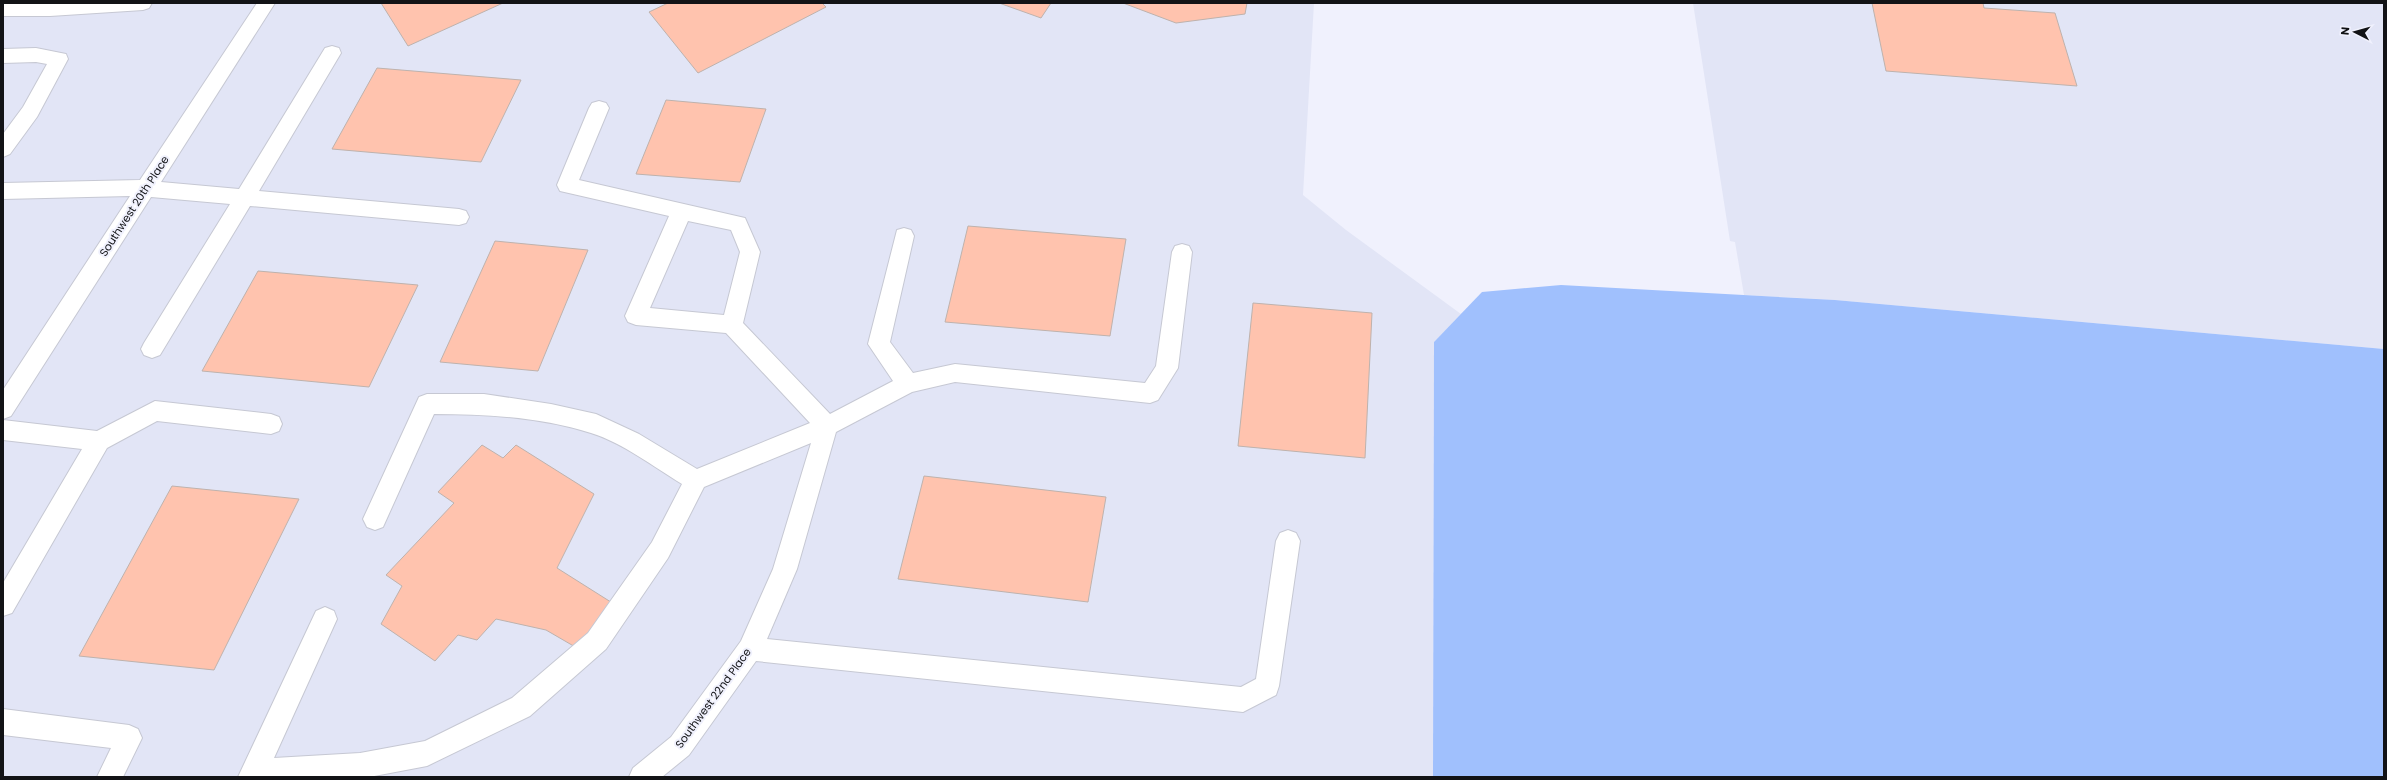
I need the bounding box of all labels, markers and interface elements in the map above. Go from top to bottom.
north arrow [2335,12,2375,52]
text: N [2337,26,2353,36]
street label: Southwest 20th Place [95,152,173,260]
street label: Southwest 22nd Place [671,645,755,751]

